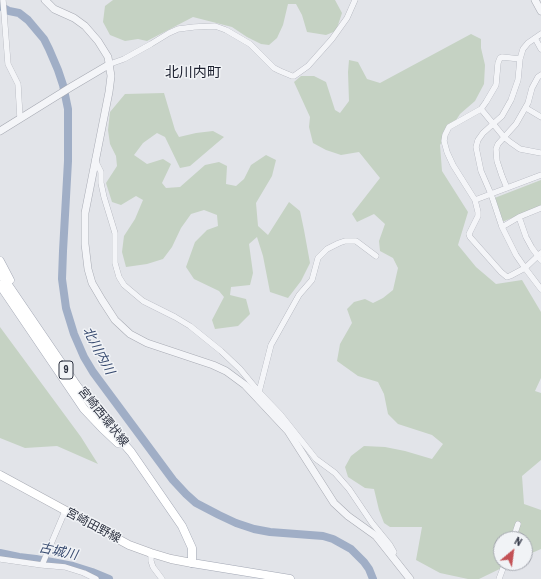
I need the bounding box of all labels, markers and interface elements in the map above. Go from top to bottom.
district label: 北川内町 [165,65,221,81]
water label: 北川内川 [79,324,117,378]
road number: 9 [59,361,73,379]
street label: 宮崎西環状線 [75,384,131,450]
street label: 宮崎田野線 [63,506,123,546]
north arrow [493,531,533,571]
text: N [512,534,525,549]
water label: 古城川 [37,540,79,564]

